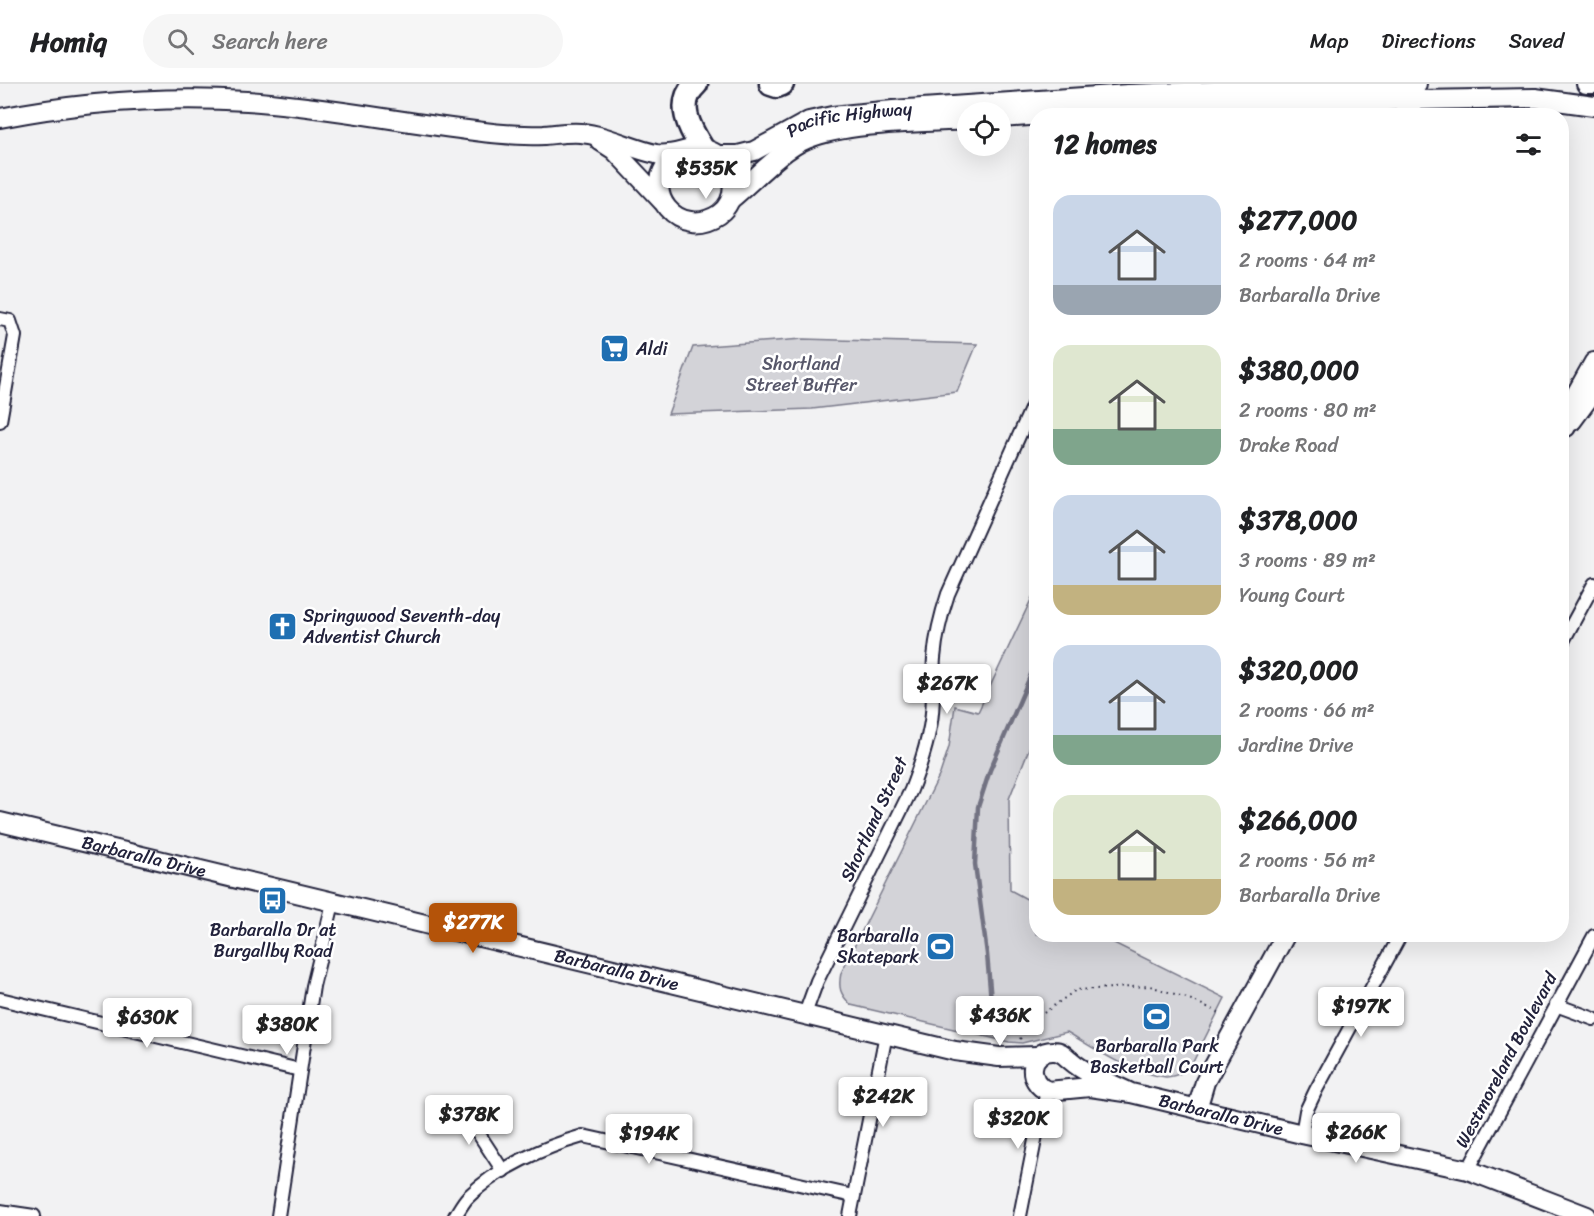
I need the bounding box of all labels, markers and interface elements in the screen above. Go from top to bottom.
search box [143,14,563,68]
text: Homiq [30,17,107,66]
text: Search here [212,22,328,61]
text: Map [1310,22,1348,60]
text: Directions [1381,22,1476,60]
text: Saved [1509,22,1564,60]
icon: search [164,25,197,58]
street label: Pacific Highway [780,93,914,147]
map controls [957,102,1011,156]
button: locate [957,102,1011,156]
text: 12 homes [1053,121,1157,167]
icon: filters [1512,128,1545,161]
pin: $535K [664,149,748,200]
text: $535K [675,151,737,186]
text: $277,000 [1239,197,1357,243]
icon: home [1101,219,1173,291]
text: 2 rooms · 64 m² [1239,243,1376,278]
text: Barbaralla Drive [1239,278,1380,313]
supermarket icon: Aldi [599,333,631,365]
place label: Aldi [635,333,668,365]
text: $380,000 [1239,347,1359,393]
park label: Shortland Street Buffer [746,348,858,401]
icon: home [1101,369,1173,441]
text: 2 rooms · 80 m² [1239,393,1377,428]
text: Drake Road [1239,428,1338,463]
text: $378,000 [1239,497,1358,543]
icon: home [1101,519,1173,591]
text: 3 rooms · 89 m² [1239,543,1376,578]
text: Young Court [1239,578,1345,613]
place label: Springwood Seventh-day Adventist Church [302,600,501,653]
church icon: Springwood Seventh-day Adventist Church [266,610,298,642]
text: $320,000 [1239,647,1359,693]
pin: $267K [905,664,989,715]
text: $267K [917,666,977,701]
icon: home [1101,669,1173,741]
text: 2 rooms · 66 m² [1239,693,1375,728]
text: Jardine Drive [1239,728,1354,763]
street label: Shortland Street [831,750,917,887]
text: $266,000 [1239,797,1357,843]
icon: home [1101,819,1173,891]
street label: Barbaralla Drive [78,826,210,887]
text: 2 rooms · 56 m² [1239,843,1376,878]
text: Barbaralla Drive [1239,878,1380,913]
bus stop icon: Barbaralla Dr at Burgallby Road [257,885,289,917]
pin: $277K [431,903,515,954]
text: $277K [443,905,503,940]
place label: Barbaralla Dr at Burgallby Road [210,914,336,967]
place label: Barbaralla Skatepark [837,920,919,973]
sports icon: Barbaralla Skatepark [924,930,956,962]
street label: Barbaralla Drive [551,939,682,1000]
street label: Westmoreland Boulevard [1446,965,1567,1154]
pin: $197K [1319,987,1403,1038]
text: $197K [1332,989,1390,1024]
pin: $436K [958,996,1042,1047]
pin: $630K [105,998,189,1049]
text: $436K [970,998,1030,1033]
text: $630K [117,1000,177,1035]
sports icon: Barbaralla Park Basketball Court [1141,1001,1173,1033]
pin: $380K [245,1005,329,1056]
text: $380K [256,1007,318,1042]
place label: Barbaralla Park Basketball Court [1090,1030,1224,1083]
pin: $242K [841,1077,925,1128]
text: $242K [852,1079,914,1114]
street label: Barbaralla Drive [1155,1084,1287,1145]
pin: $378K [427,1095,511,1146]
text: $378K [439,1097,499,1132]
pin: $320K [976,1099,1060,1150]
text: $320K [988,1101,1048,1136]
pin: $266K [1314,1113,1398,1164]
pin: $194K [607,1114,691,1165]
text: $266K [1326,1115,1386,1150]
text: $194K [620,1116,678,1151]

